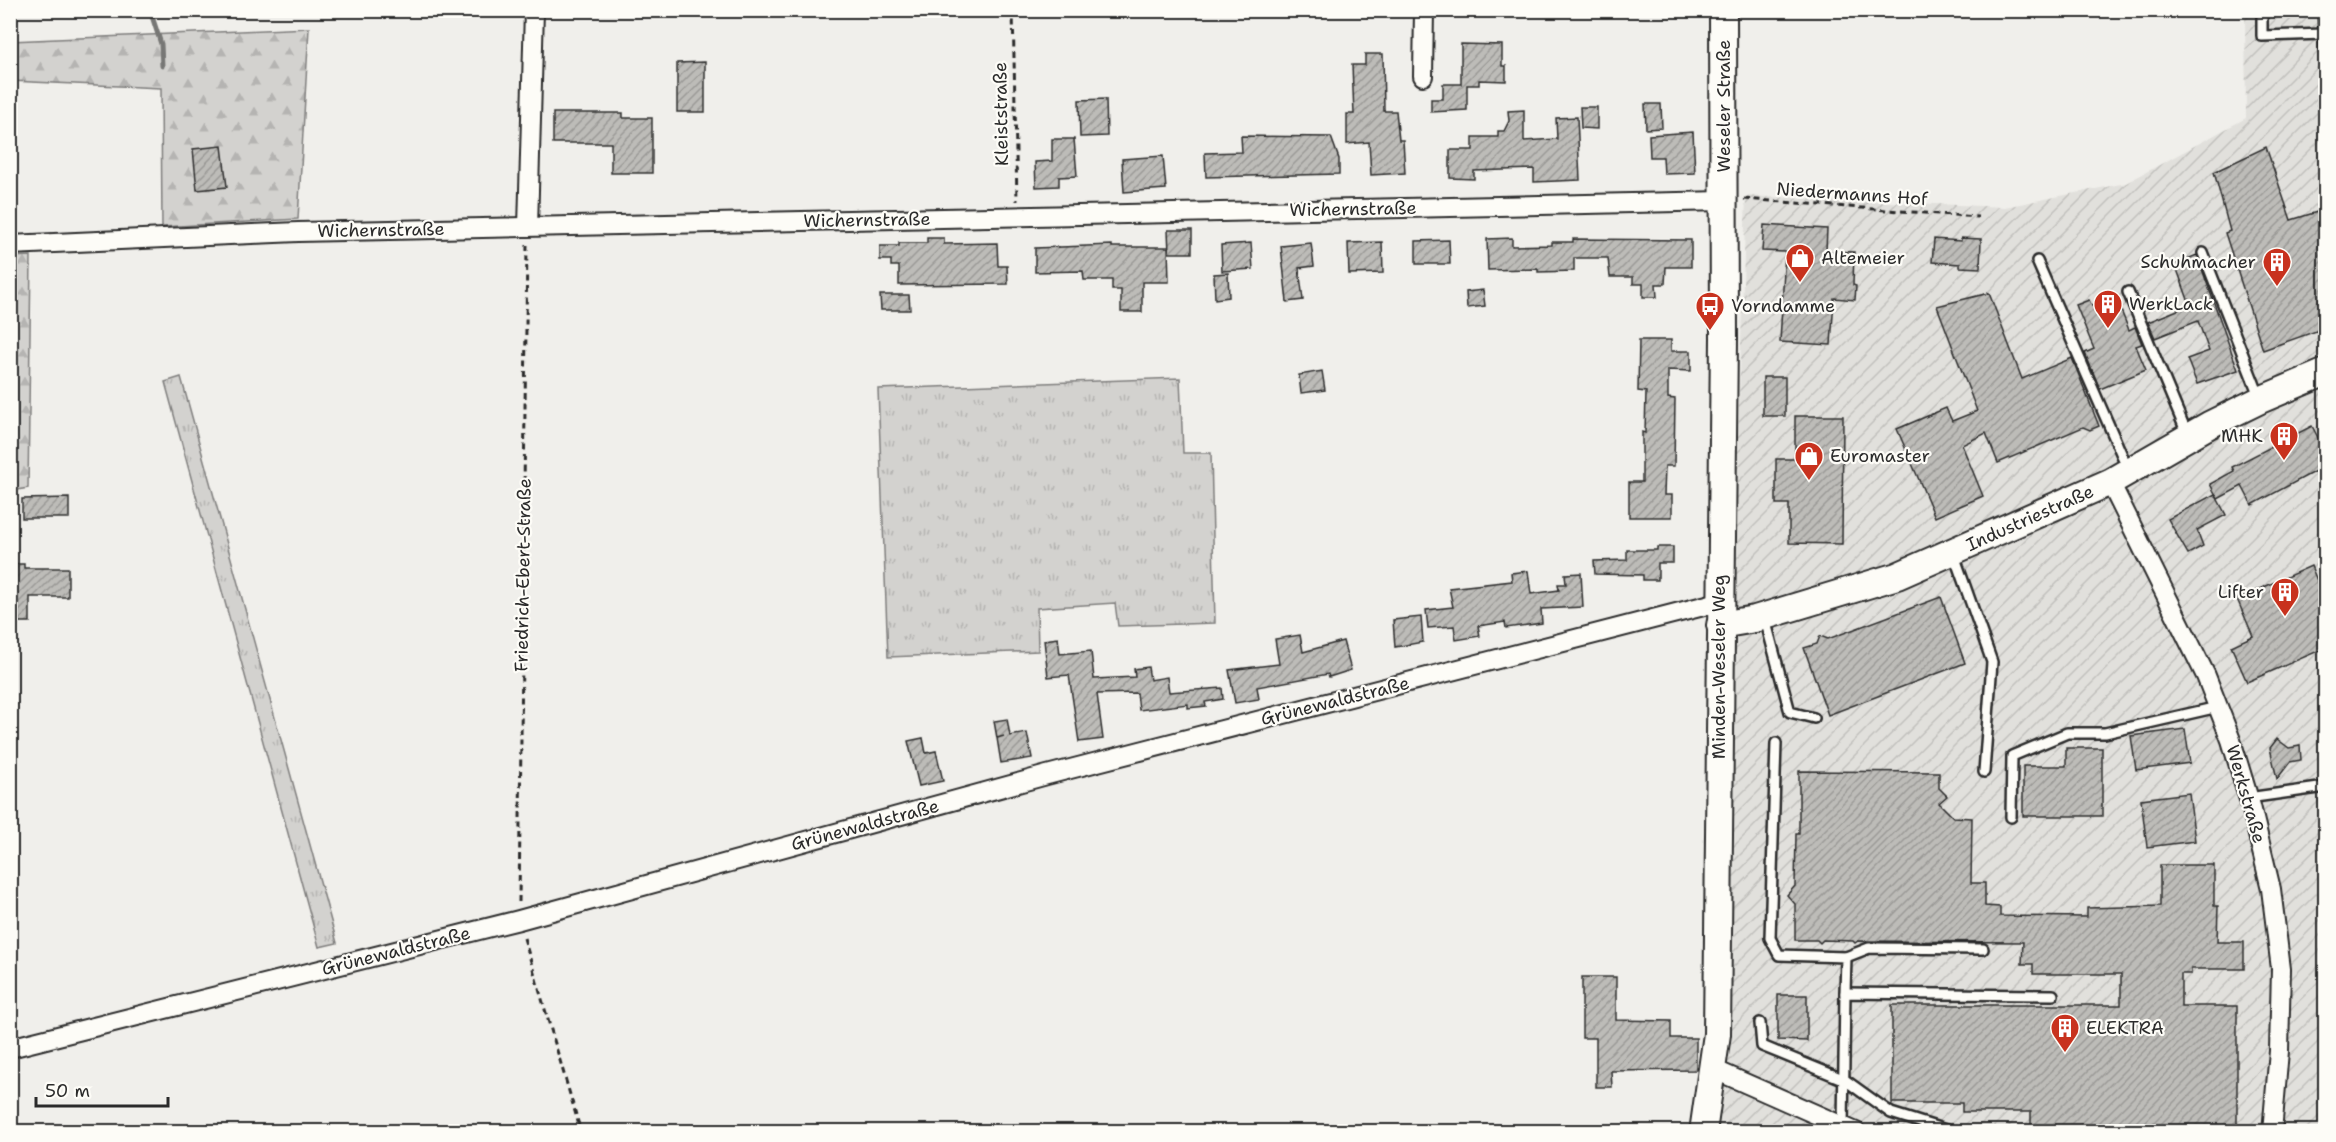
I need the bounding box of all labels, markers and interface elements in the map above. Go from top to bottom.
street label: Weseler Straße [1712,40,1736,172]
street label: Kleiststraße [988,62,1014,166]
street label: Niedermanns Hof [1776,177,1929,211]
street label: Wichernstraße [1289,196,1417,222]
street label: Wichernstraße [803,207,931,233]
street label: Wichernstraße [317,217,445,243]
shop icon: Altemeier [1784,242,1816,284]
place label: Altemeier [1821,246,1905,270]
building icon: Schuhmacher [2261,246,2293,288]
place label: Schuhmacher [2141,250,2256,274]
building icon: WerkLack [2092,288,2124,330]
bus stop icon: Vorndamme [1694,290,1726,332]
place label: WerkLack [2129,292,2213,316]
place label: Vorndamme [1731,294,1835,318]
building icon: MHK [2268,420,2300,462]
place label: MHK [2221,424,2263,448]
shop icon: Euromaster [1793,440,1825,482]
place label: Euromaster [1830,444,1930,468]
street label: Friedrich-Ebert-Straße [509,478,537,672]
street label: Industriestraße [1962,479,2098,557]
street label: Minden-Weseler Weg [1707,575,1731,759]
building icon: Lifter [2269,576,2301,618]
place label: Lifter [2218,580,2264,604]
street label: Grünewaldstraße [1258,671,1412,731]
street label: Werkstraße [2221,742,2271,846]
street label: Grünewaldstraße [788,794,942,856]
street label: Grünewaldstraße [319,921,473,981]
building icon: ELEKTRA [2049,1012,2081,1054]
place label: ELEKTRA [2086,1016,2164,1040]
scale bar [36,1070,168,1108]
text: 50 m [45,1079,90,1103]

